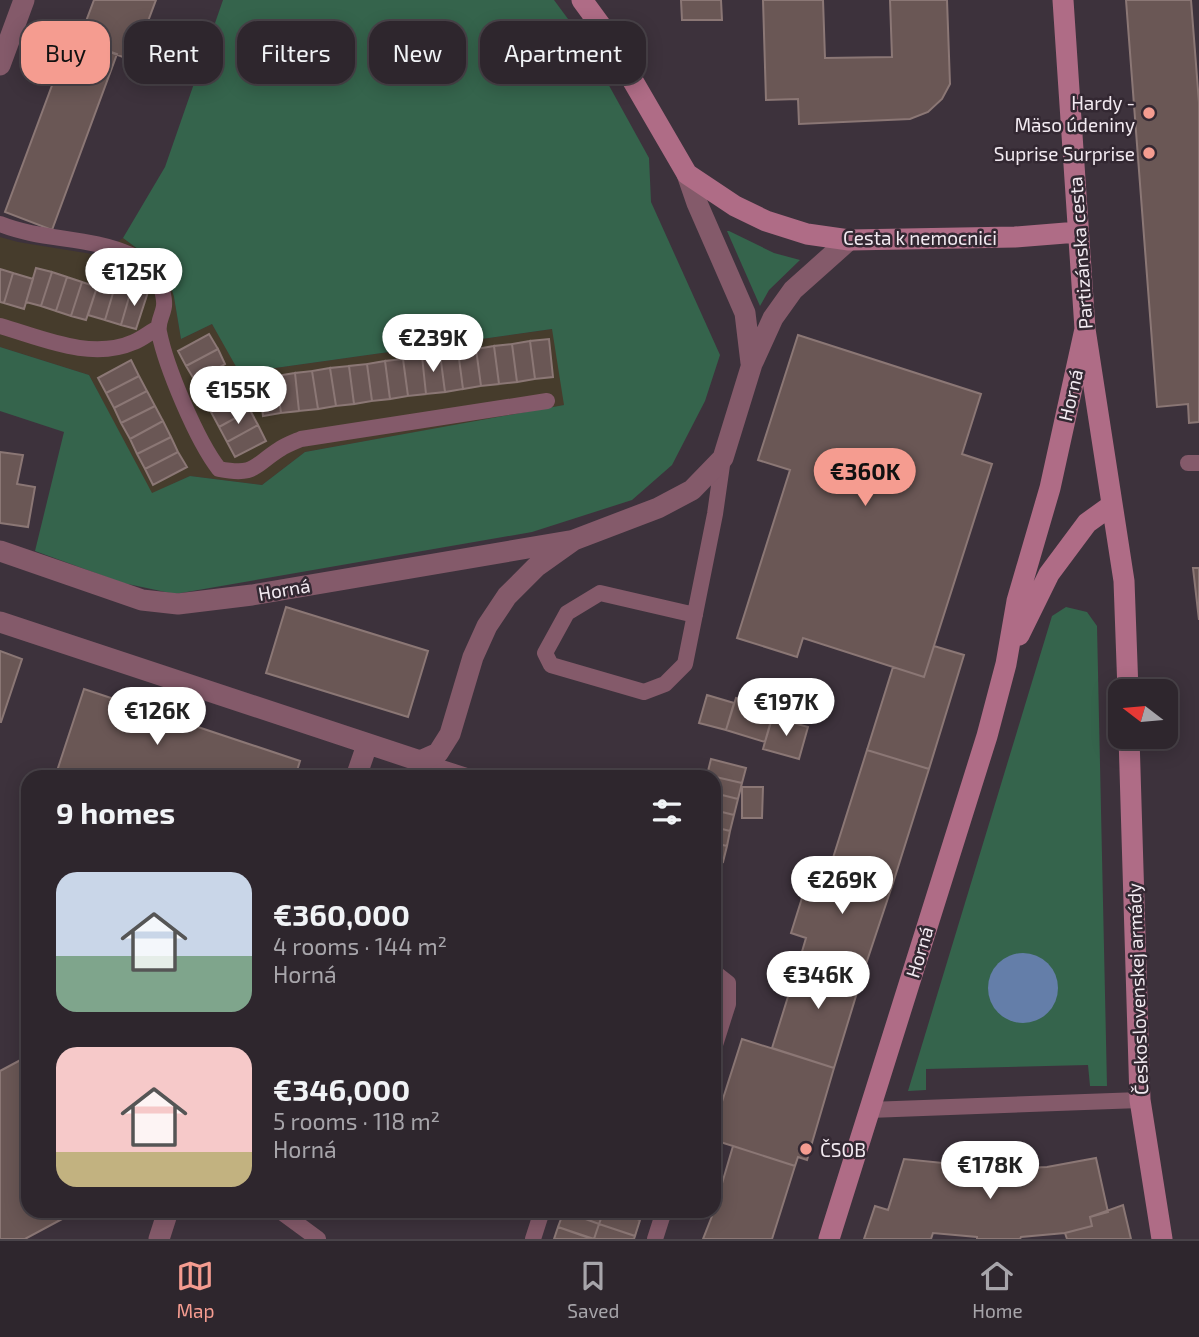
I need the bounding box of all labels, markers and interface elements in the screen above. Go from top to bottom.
chip: Buy [21,21,110,84]
chip: Rent [124,21,223,84]
chip: Filters [237,21,355,84]
chip: New [369,21,466,84]
chip: Apartment [480,21,646,84]
place label: Hardy - Mäso údeniny [1014,91,1135,136]
marker: Hardy - Mäso údeniny [1141,105,1157,121]
place label: Suprise Surprise [994,142,1135,165]
marker: Suprise Surprise [1141,145,1157,161]
street label: Partizánska cesta [1063,176,1097,330]
street label: Cesta k nemocnici [843,226,997,249]
pin: €125K [85,248,183,308]
text: €125K [101,257,167,285]
pin: €239K [384,314,482,374]
text: €239K [398,323,468,351]
pin: €155K [189,366,287,426]
street label: Horná [1053,367,1087,423]
text: €155K [206,375,270,403]
pin: €360K [816,448,914,508]
text: €360K [830,457,900,485]
street label: Horná [256,573,312,605]
pin: €197K [737,678,835,738]
north arrow [1108,679,1178,749]
map controls [1108,679,1178,749]
text: €197K [754,687,819,715]
pin: €126K [108,688,206,747]
text: €126K [124,696,190,724]
icon: filters [648,793,686,831]
text: 9 homes [56,794,175,830]
pin: €269K [793,856,891,916]
text: €269K [807,865,877,893]
street label: Československej armády [1122,882,1152,1096]
text: €360,000 [273,896,410,932]
icon: home [112,900,196,984]
street label: Horná [900,923,938,981]
text: 4 rooms · 144 m² [273,932,447,960]
pin: €346K [769,951,867,1011]
text: Horná [273,960,337,988]
text: €346K [783,960,853,988]
text: €346,000 [273,1071,410,1107]
icon: home [112,1075,196,1159]
text: 5 rooms · 118 m² [273,1107,440,1135]
text: Horná [273,1135,337,1163]
place label: ČSOB [820,1138,866,1161]
marker: ČSOB [798,1141,814,1157]
pin: €178K [941,1142,1039,1201]
text: €178K [957,1150,1023,1178]
tab: Map [176,1257,215,1322]
tab: Saved [567,1257,619,1322]
tab: Home [972,1257,1023,1322]

